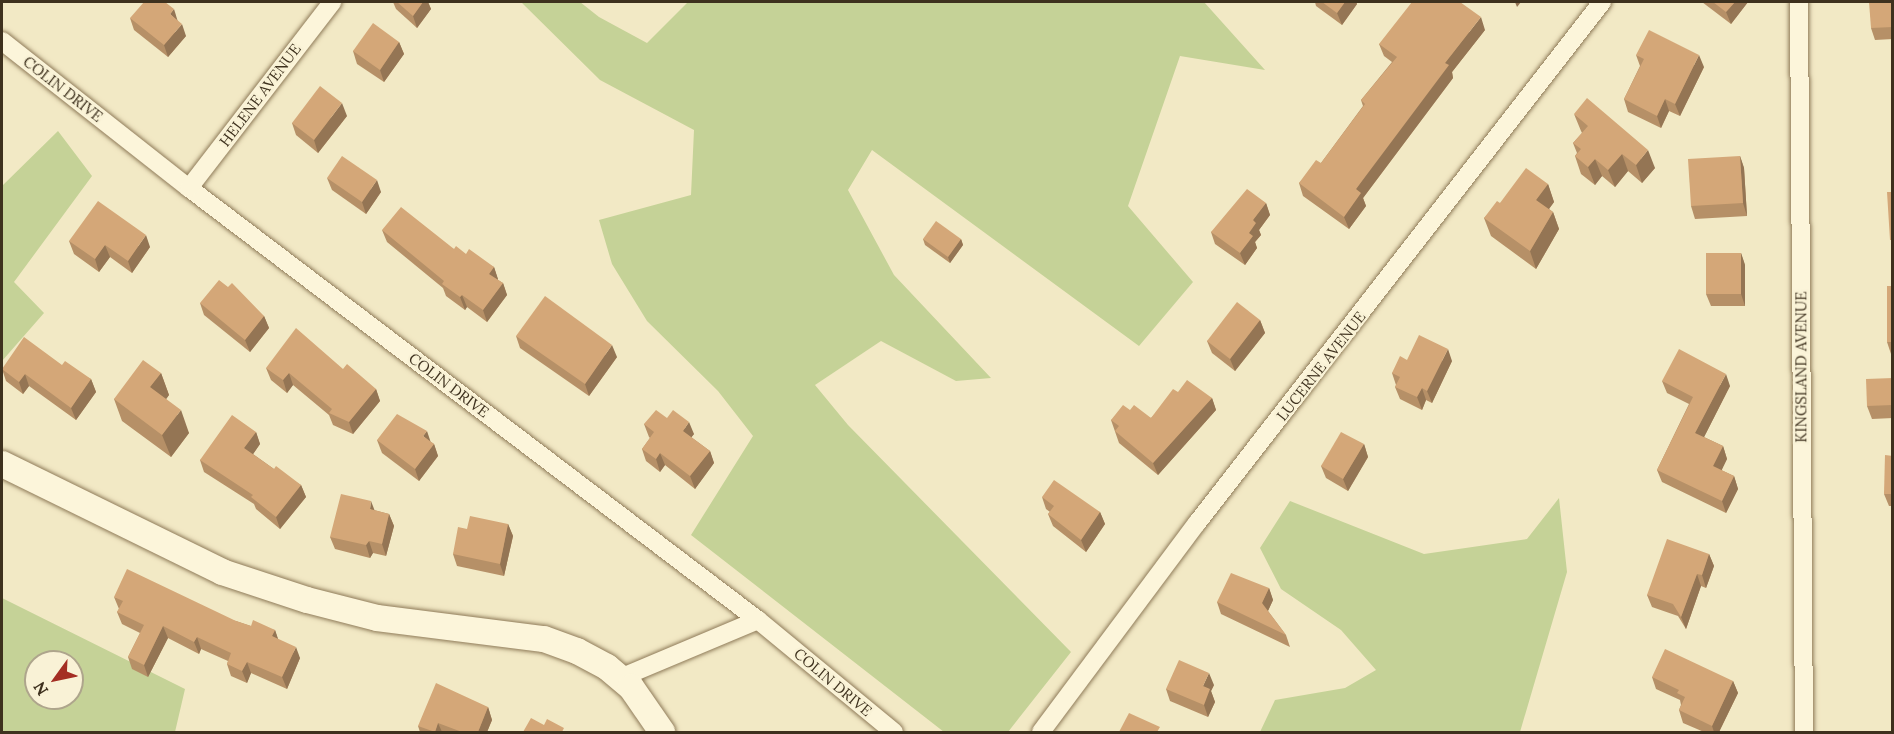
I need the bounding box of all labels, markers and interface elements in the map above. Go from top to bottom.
street label: HELENE AVENUE [216,40,304,150]
street label: COLIN DRIVE [20,52,106,126]
street label: KINGSLAND AVENUE [1792,291,1810,443]
street label: LUCERNE AVENUE [1273,308,1369,424]
street label: COLIN DRIVE [405,349,493,421]
street label: COLIN DRIVE [790,644,876,720]
north arrow [24,650,84,710]
text: N [29,678,52,699]

